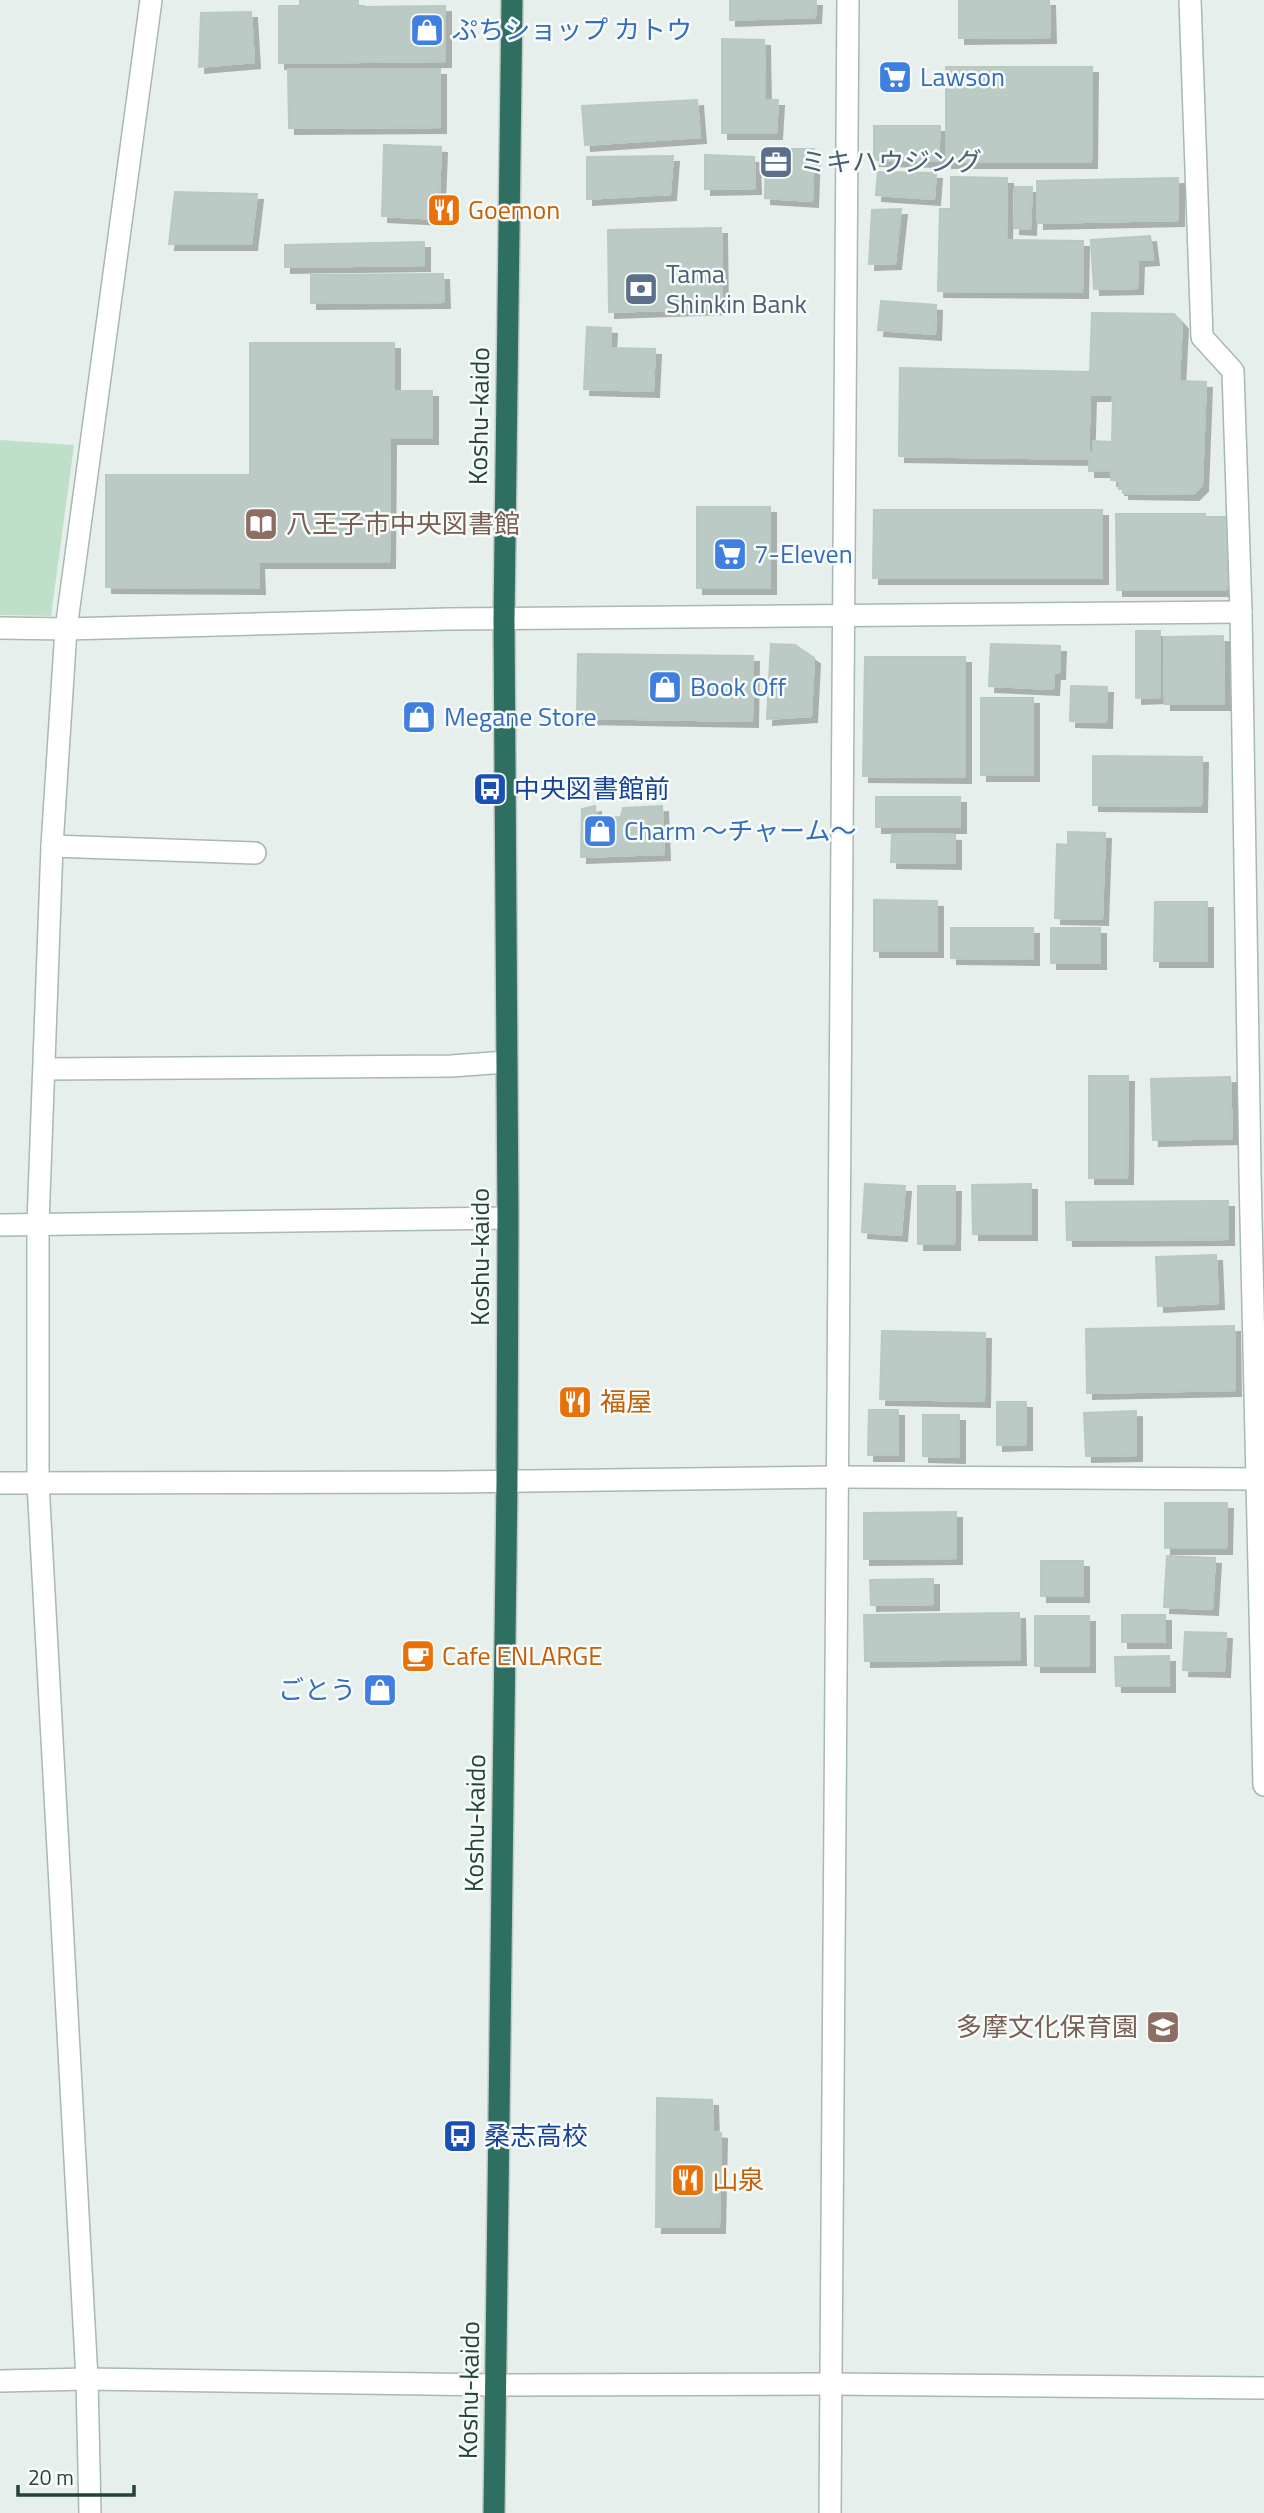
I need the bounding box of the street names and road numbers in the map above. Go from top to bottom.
street label: Koshu-kaido [458,347,499,485]
street label: Koshu-kaido [460,1188,499,1326]
street label: Koshu-kaido [454,1754,495,1892]
street label: Koshu-kaido [448,2321,489,2459]

